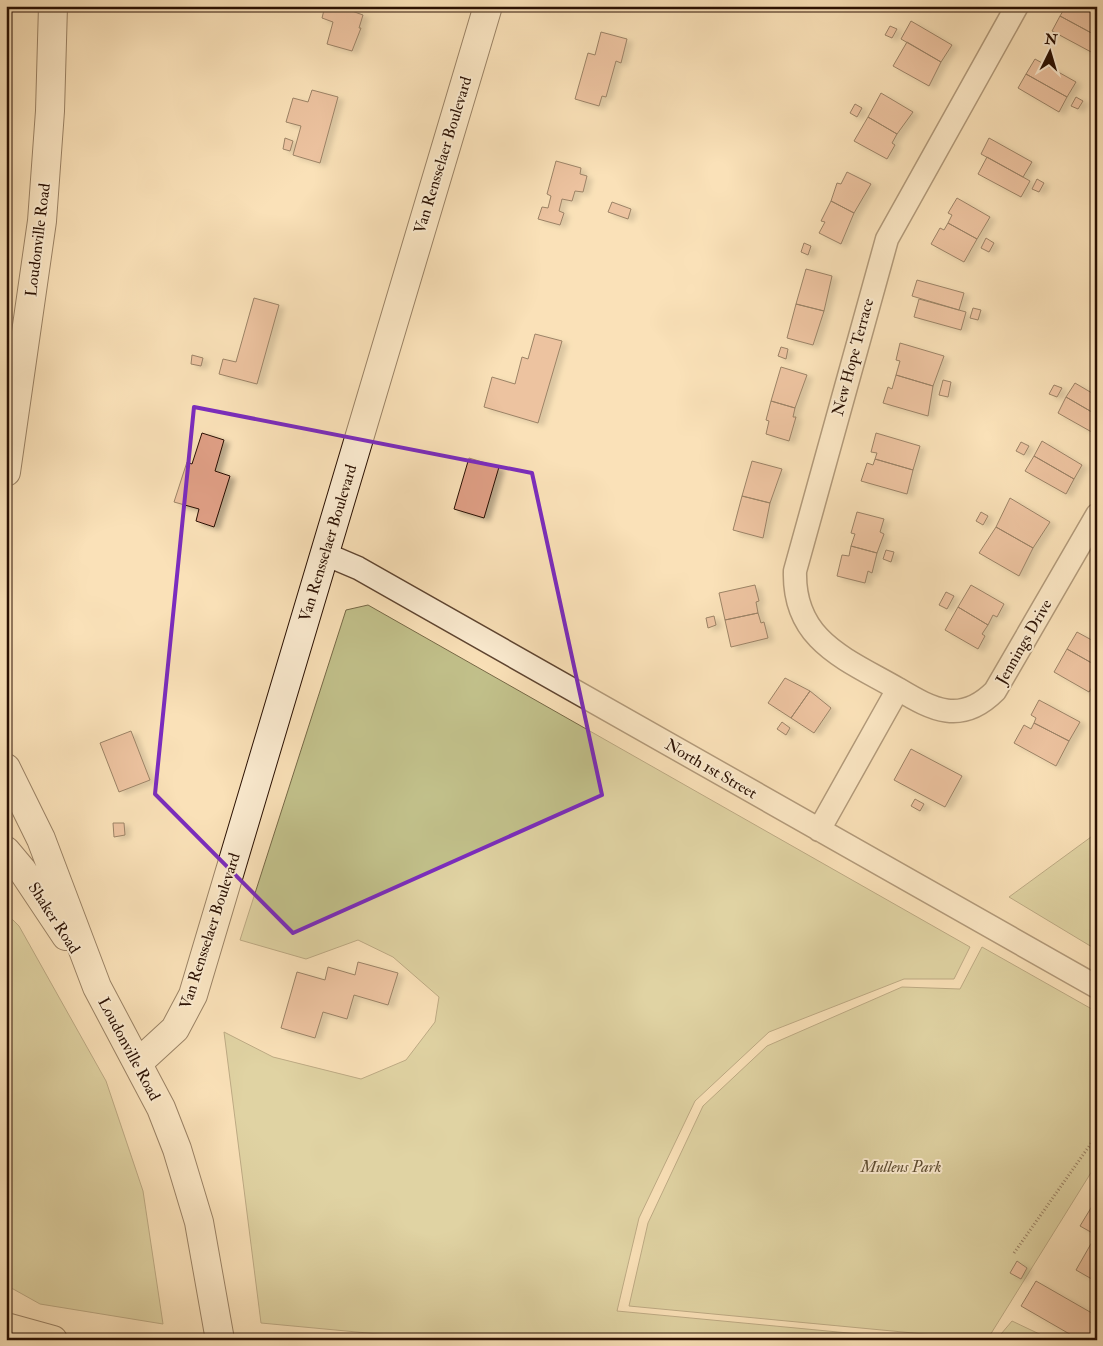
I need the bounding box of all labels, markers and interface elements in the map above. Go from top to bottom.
north arrow [1026,28,1076,78]
text: N [1043,30,1059,49]
street label: Van Rensselaer Boulevard [410,74,476,236]
street label: Loudonville Road [21,182,55,298]
street label: New Hope Terrace [828,296,879,418]
street label: Van Rensselaer Boulevard [295,462,361,624]
street label: Jennings Drive [991,595,1057,690]
street label: North 1st Street [661,735,761,803]
street label: Van Rensselaer Boulevard [175,850,245,1012]
street label: Shaker Road [24,879,84,957]
street label: Loudonville Road [93,994,165,1104]
park label: Mullens Park [860,1157,942,1177]

